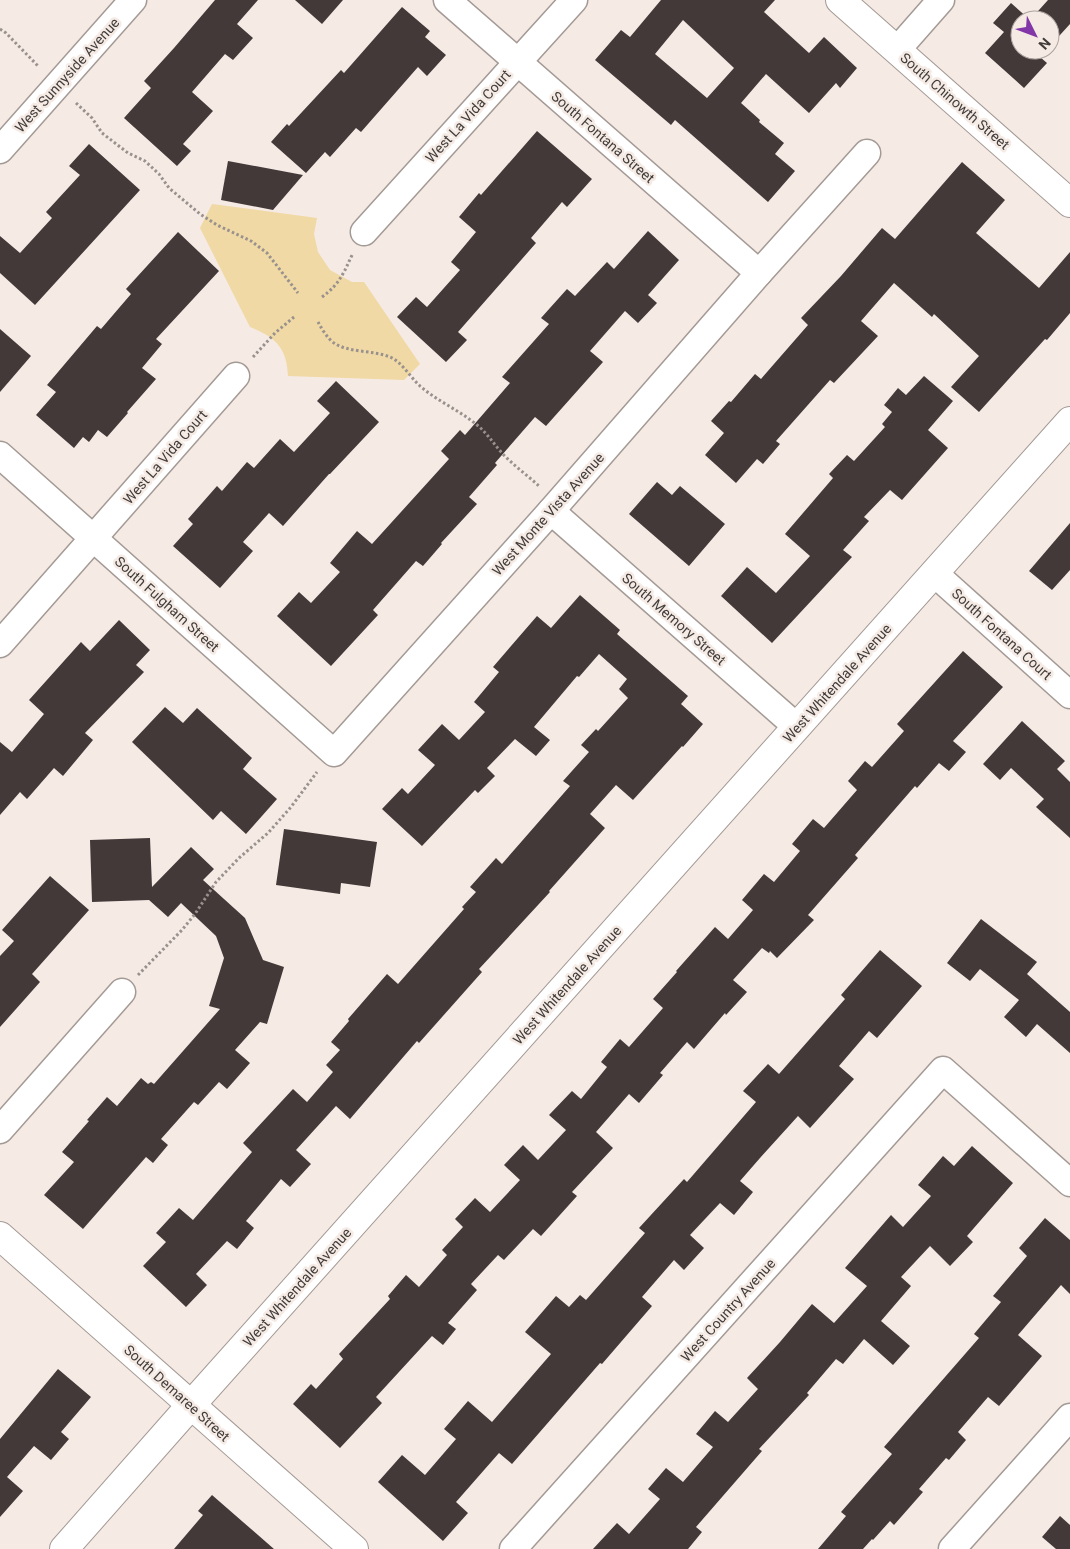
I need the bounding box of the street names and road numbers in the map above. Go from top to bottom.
street label: West Sunnyside Avenue [11,15,123,135]
street label: South Chinowth Street [897,49,1013,153]
street label: West La Vida Court [422,66,514,166]
street label: South Fontana Street [548,88,658,186]
street label: West La Vida Court [120,406,210,507]
street label: West Monte Vista Avenue [489,449,607,579]
street label: South Fulgham Street [112,553,223,655]
street label: South Memory Street [619,570,729,668]
street label: South Fontana Court [949,585,1055,683]
street label: West Whitendale Avenue [780,621,894,745]
street label: West Whitendale Avenue [510,923,624,1047]
street label: West Whitendale Avenue [240,1225,354,1349]
street label: West Country Avenue [678,1255,778,1365]
street label: South Demaree Street [121,1342,233,1445]

